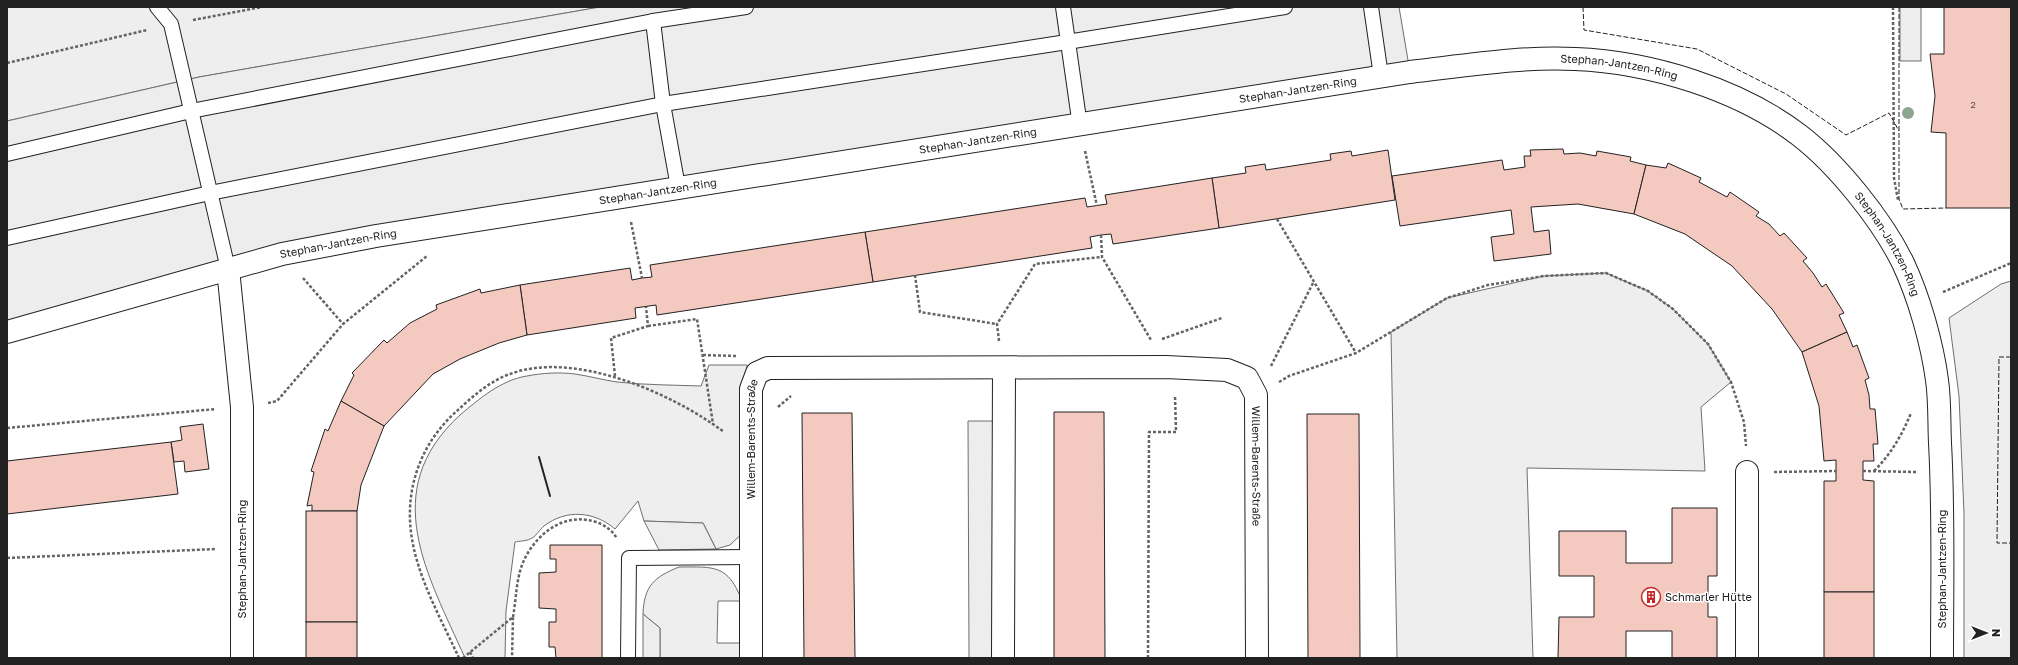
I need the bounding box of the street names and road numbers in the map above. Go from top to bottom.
street label: Stephan-Jantzen-Ring [1560,51,1679,82]
street label: Stephan-Jantzen-Ring [1238,74,1358,105]
street label: Stephan-Jantzen-Ring [918,124,1038,156]
street label: Stephan-Jantzen-Ring [598,175,718,207]
street label: Stephan-Jantzen-Ring [1852,189,1923,298]
street label: Stephan-Jantzen-Ring [278,226,398,260]
street label: Willem-Barents-Straße [744,377,760,499]
street label: Willem-Barents-Straße [1250,406,1263,526]
street label: Stephan-Jantzen-Ring [235,500,248,618]
street label: Stephan-Jantzen-Ring [1935,510,1948,628]

